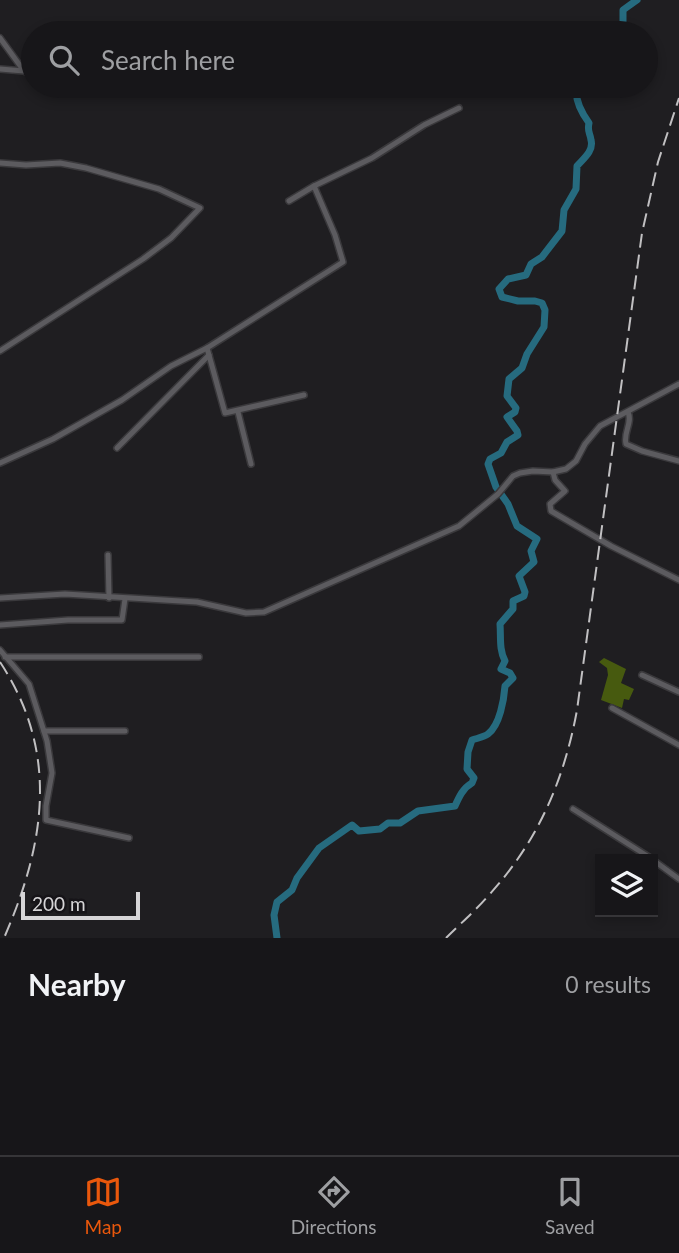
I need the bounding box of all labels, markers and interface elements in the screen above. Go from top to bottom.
search box [21,21,658,98]
icon: search [45,41,83,79]
text: Search here [101,44,235,76]
map controls [595,854,658,917]
button: layers [595,854,658,917]
scale bar [21,889,140,921]
text: 200 m [32,892,86,915]
text: Nearby [28,966,126,1002]
text: 0 results [565,970,651,998]
tab: Map [84,1173,122,1238]
tab: Directions [291,1173,377,1238]
tab: Saved [545,1173,595,1238]

